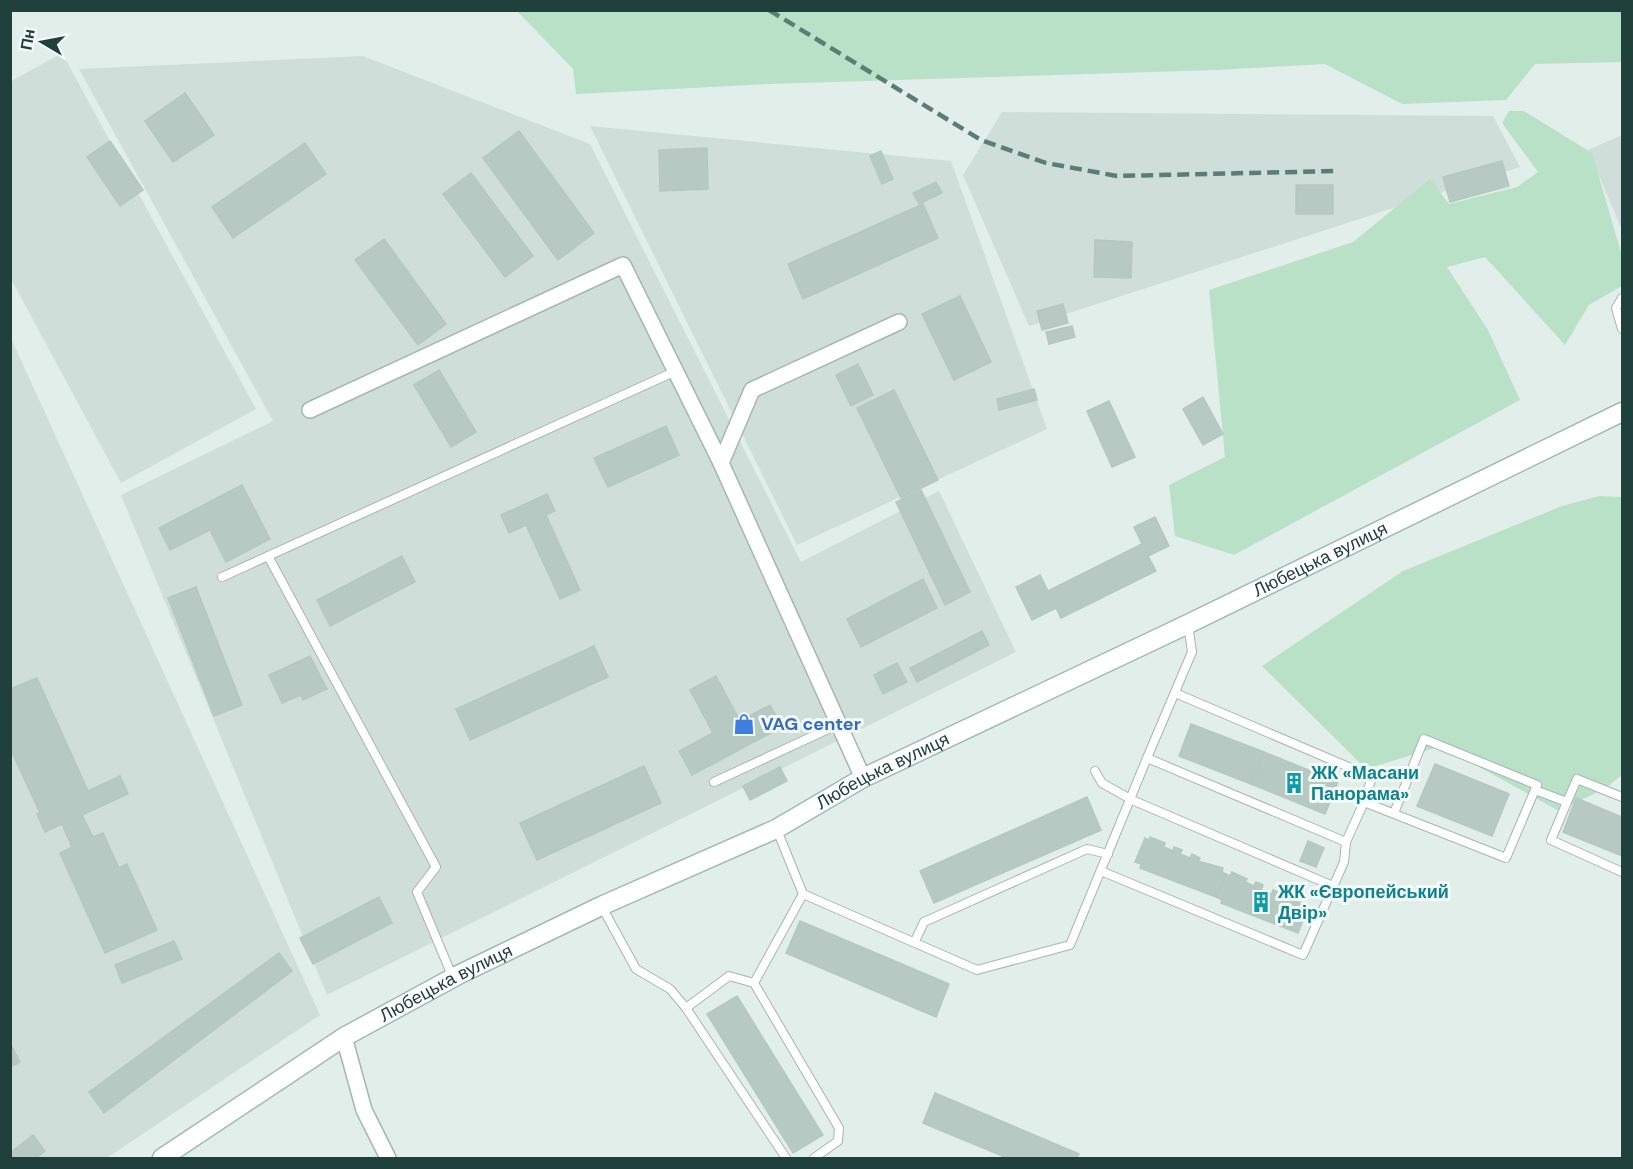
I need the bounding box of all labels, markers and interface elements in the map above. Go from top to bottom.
north arrow [12,12,72,72]
text: Пн [16,27,40,52]
street label: Любецька вулиця [1249,516,1391,602]
shop icon: VAG center [732,712,756,736]
place label: VAG center [761,712,861,736]
street label: Любецька вулиця [812,727,953,815]
place label: ЖК «Масани Панорама» [1310,761,1419,806]
building icon: ЖК «Масани Панорама» [1282,771,1306,795]
place label: ЖК «Європейський Двір» [1277,880,1449,925]
building icon: ЖК «Європейський Двір» [1249,890,1273,914]
street label: Любецька вулиця [375,939,516,1027]

